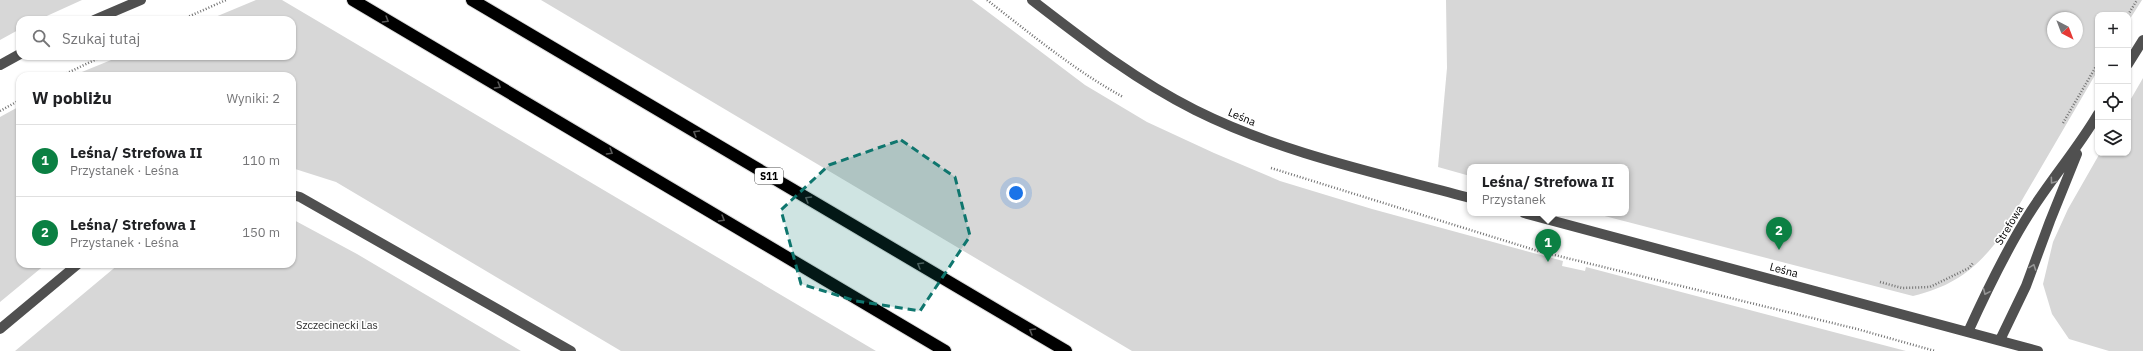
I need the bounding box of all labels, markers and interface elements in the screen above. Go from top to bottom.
north arrow [2047,12,2083,48]
map controls [2095,12,2131,156]
button: + [2095,12,2131,48]
one-way arrow [382,15,389,22]
search box [16,16,296,60]
icon: search [30,27,52,49]
text: Szukaj tutaj [62,29,140,48]
button: − [2095,48,2131,84]
one-way arrow [494,82,501,89]
button: locate [2095,84,2131,120]
text: W pobliżu [32,87,112,109]
text: Wyniki: 2 [227,90,280,107]
street label: Leśna [1226,105,1258,129]
button: layers [2095,120,2131,156]
one-way arrow [693,130,701,137]
text: Leśna/ Strefowa II [70,143,203,162]
one-way arrow [606,148,613,155]
text: 1 [41,152,49,169]
text: 110 m [242,152,280,169]
text: Przystanek · Leśna [70,162,179,179]
popup [1467,164,1629,216]
road number: S11 [755,168,783,184]
text: Leśna/ Strefowa II [1482,172,1614,191]
one-way arrow [2051,176,2058,183]
your location [1006,183,1026,203]
text: Przystanek [1482,191,1546,208]
one-way arrow [805,196,812,203]
street label: Strefowa [1992,202,2026,248]
one-way arrow [718,214,725,221]
text: Leśna/ Strefowa I [70,215,196,234]
pin: 2 [1766,217,1792,250]
text: 2 [41,224,49,241]
text: 150 m [242,224,280,241]
pin: 1 [1535,229,1561,262]
text: Przystanek · Leśna [70,234,179,251]
street label: Leśna [1768,259,1800,281]
one-way arrow [917,262,924,270]
one-way arrow [2029,263,2037,270]
one-way arrow [1983,288,1991,295]
park label: Szczecinecki Las [296,318,378,332]
one-way arrow [1029,329,1036,336]

